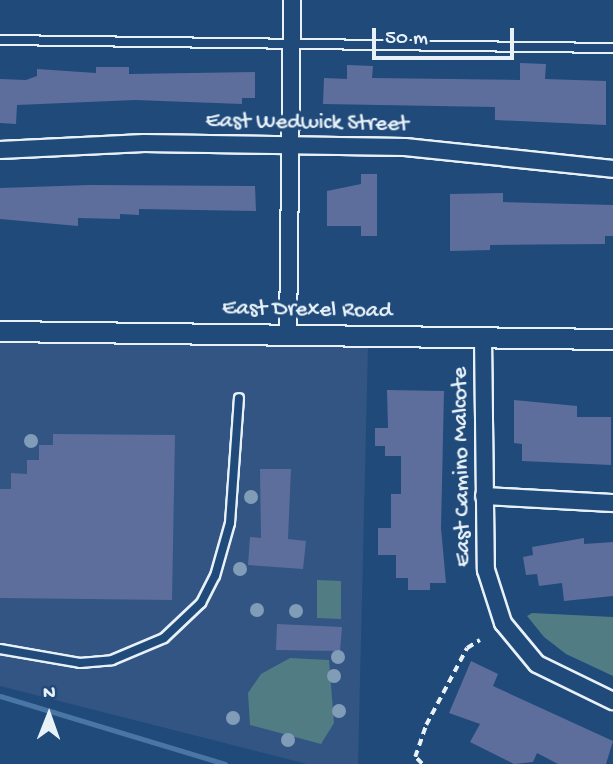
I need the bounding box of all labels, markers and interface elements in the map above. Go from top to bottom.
scale bar [375,14,517,58]
text: 50 m [385,27,428,52]
street label: East Wedwick Street [205,108,409,140]
street label: East Drexel Road [222,296,392,326]
street label: East Camino Malcote [447,367,479,567]
north arrow [14,680,84,750]
text: N [43,682,56,705]

